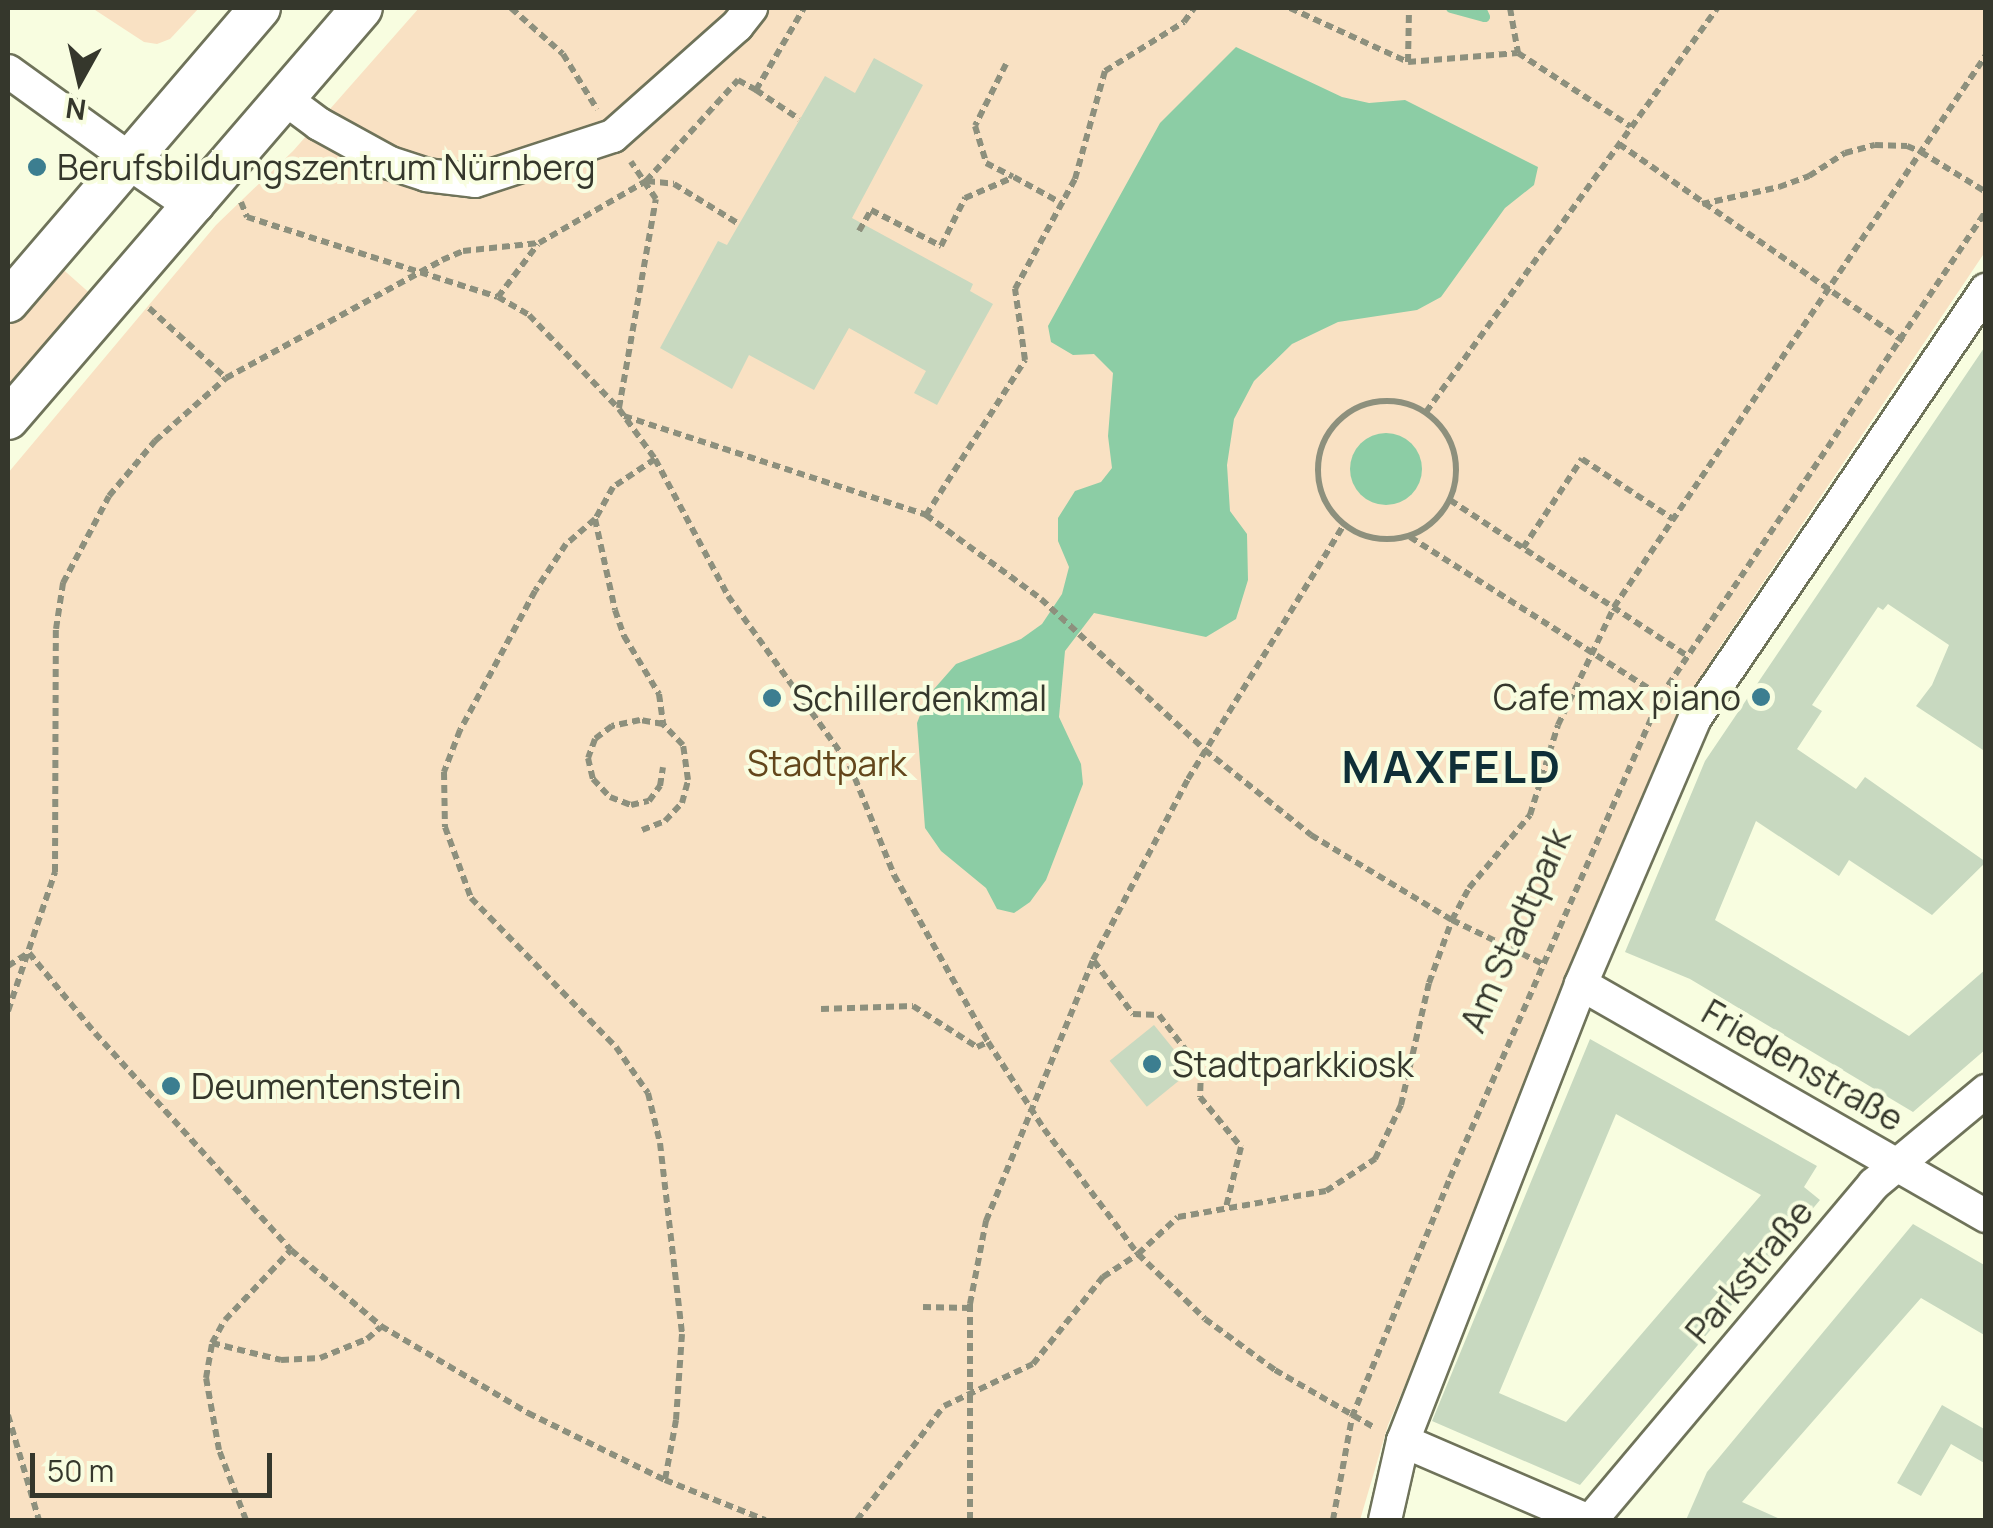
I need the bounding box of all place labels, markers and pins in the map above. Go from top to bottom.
place label: Berufsbildungszentrum Nürnberg [57,146,596,188]
marker: Berufsbildungszentrum Nürnberg [26,156,48,178]
place label: Cafe max piano [1493,676,1741,718]
place label: Schillerdenkmal [792,677,1047,719]
marker: Cafe max piano [1750,686,1772,708]
marker: Schillerdenkmal [761,687,783,709]
place label: Stadtparkkiosk [1172,1043,1414,1085]
marker: Stadtparkkiosk [1141,1053,1163,1075]
place label: Deumentenstein [191,1065,461,1107]
marker: Deumentenstein [160,1075,182,1097]

